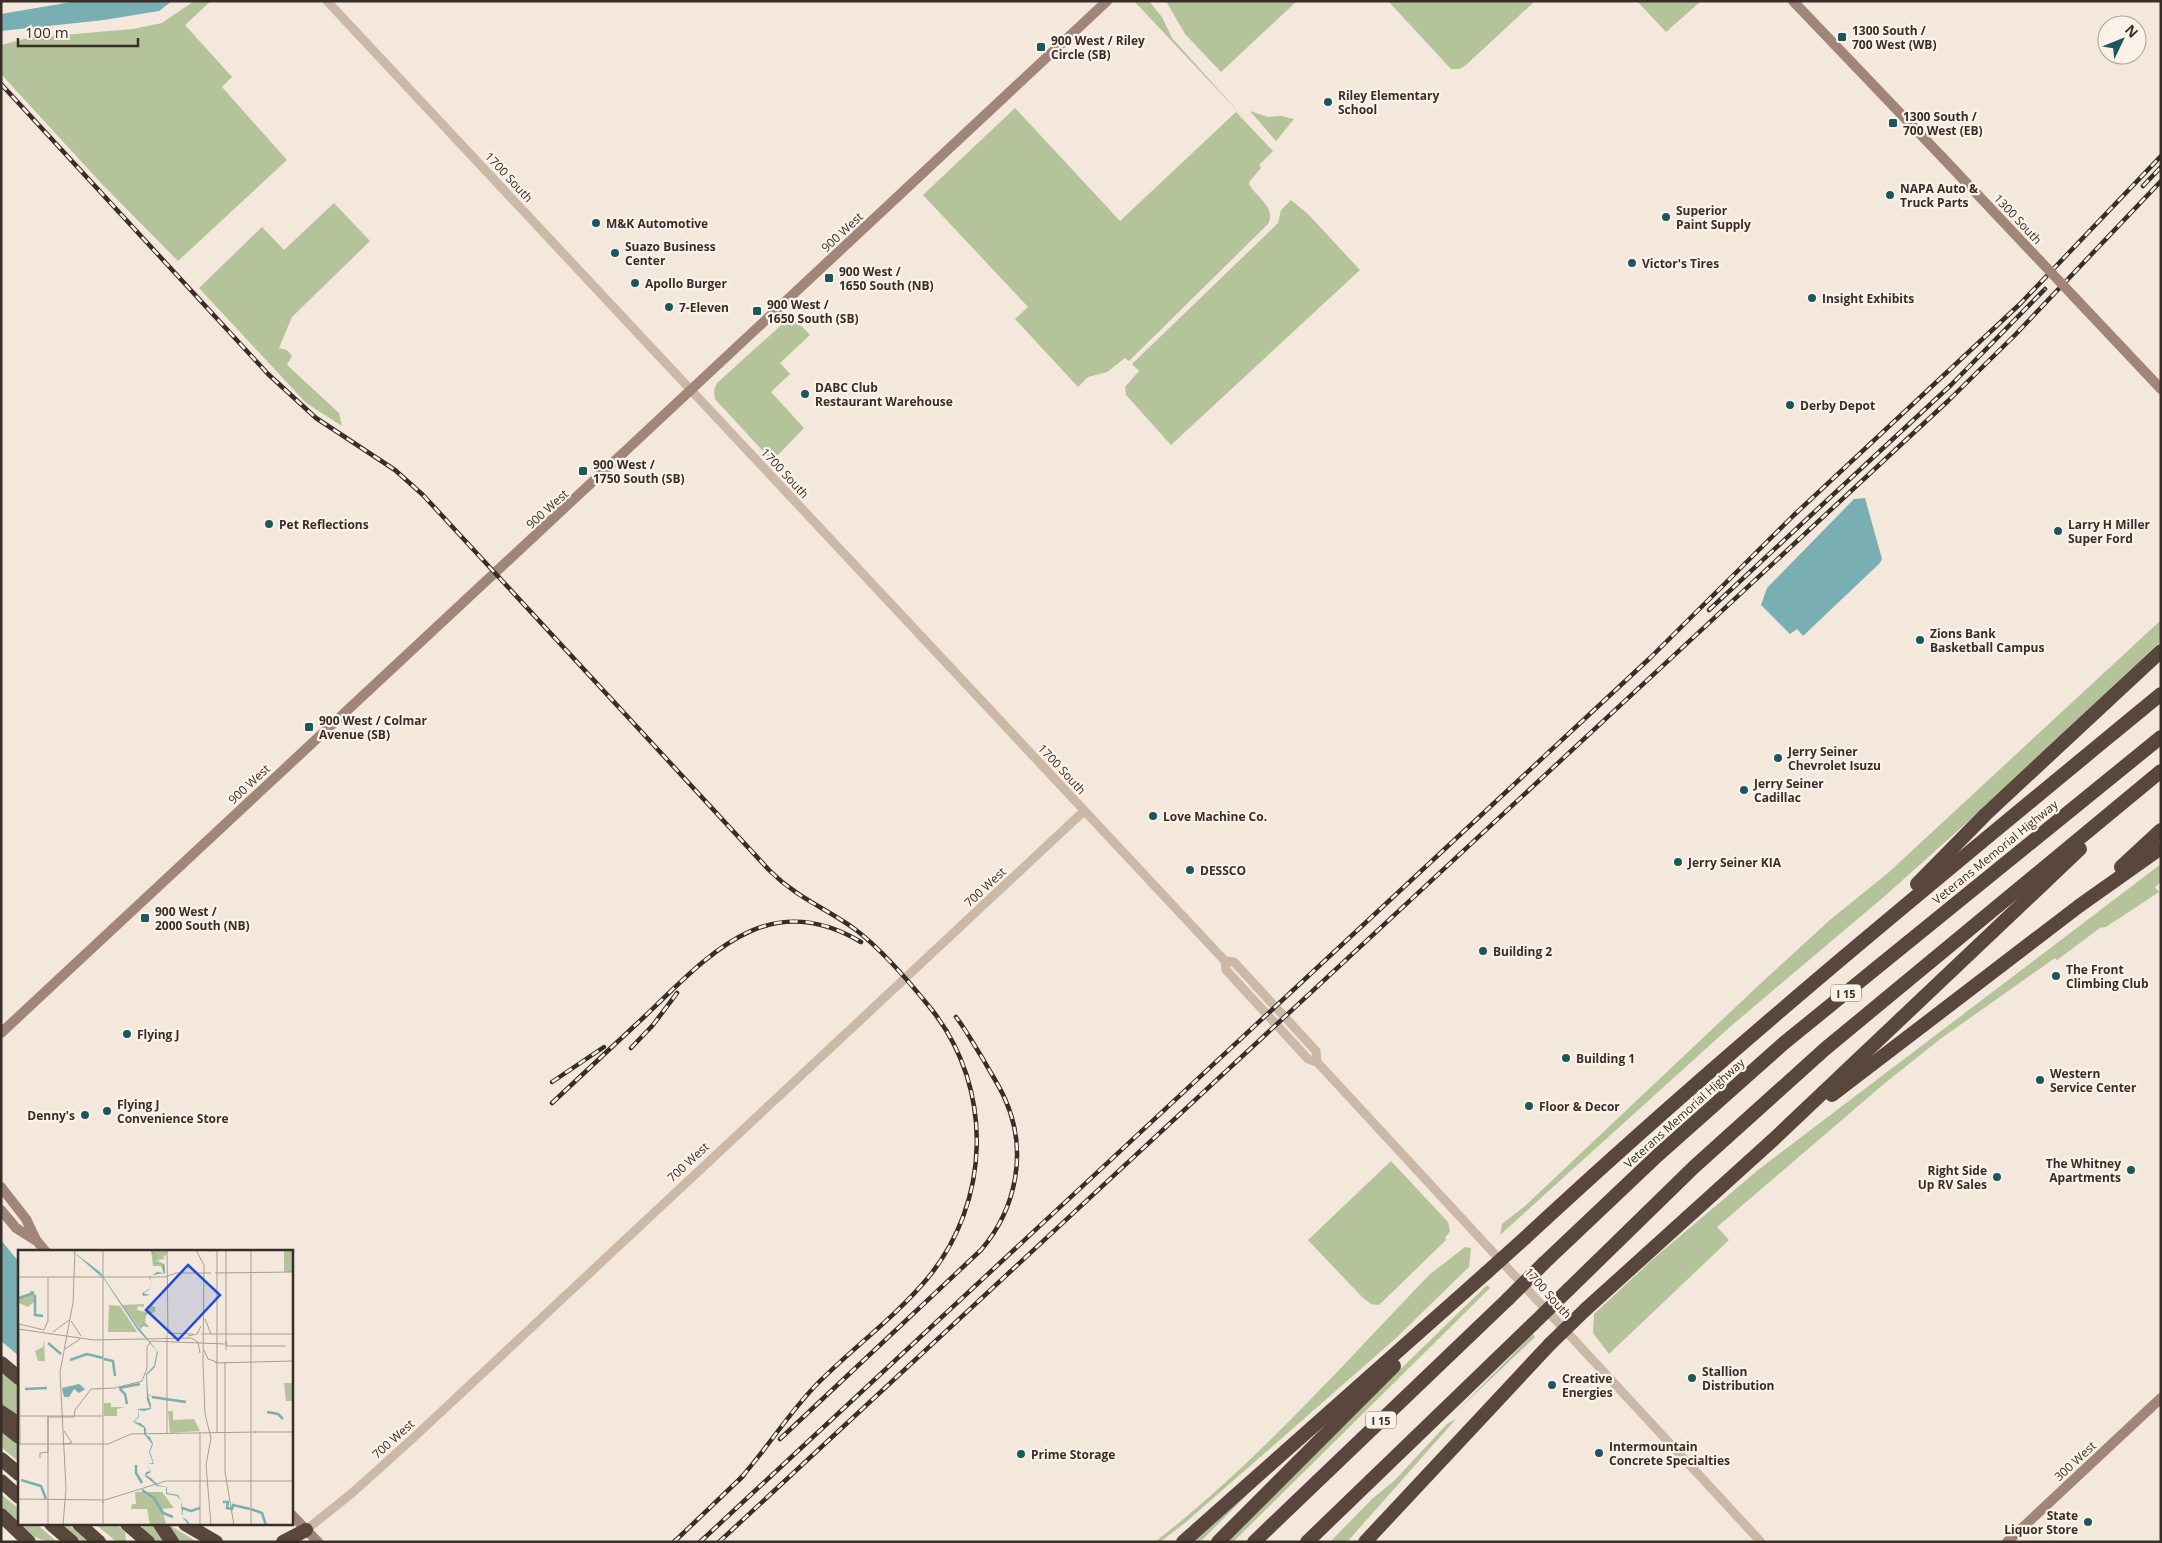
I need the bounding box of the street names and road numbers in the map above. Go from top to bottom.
street label: 1700 South [481,148,537,206]
street label: 1300 South [1990,190,2046,248]
street label: 900 West [817,208,867,256]
street label: 1700 South [757,444,813,502]
street label: 900 West [522,485,572,533]
street label: 1700 South [1034,740,1090,798]
street label: 900 West [224,760,274,808]
street label: Veterans Memorial Highway [1929,795,2062,908]
street label: 700 West [960,863,1010,911]
road number: I 15 [1831,984,1861,1001]
street label: Veterans Memorial Highway [1620,1053,1749,1172]
street label: 700 West [663,1138,713,1186]
street label: 1700 South [1520,1264,1576,1322]
road number: I 15 [1366,1412,1396,1428]
street label: 700 West [368,1415,418,1463]
street label: 300 West [2050,1437,2100,1485]

